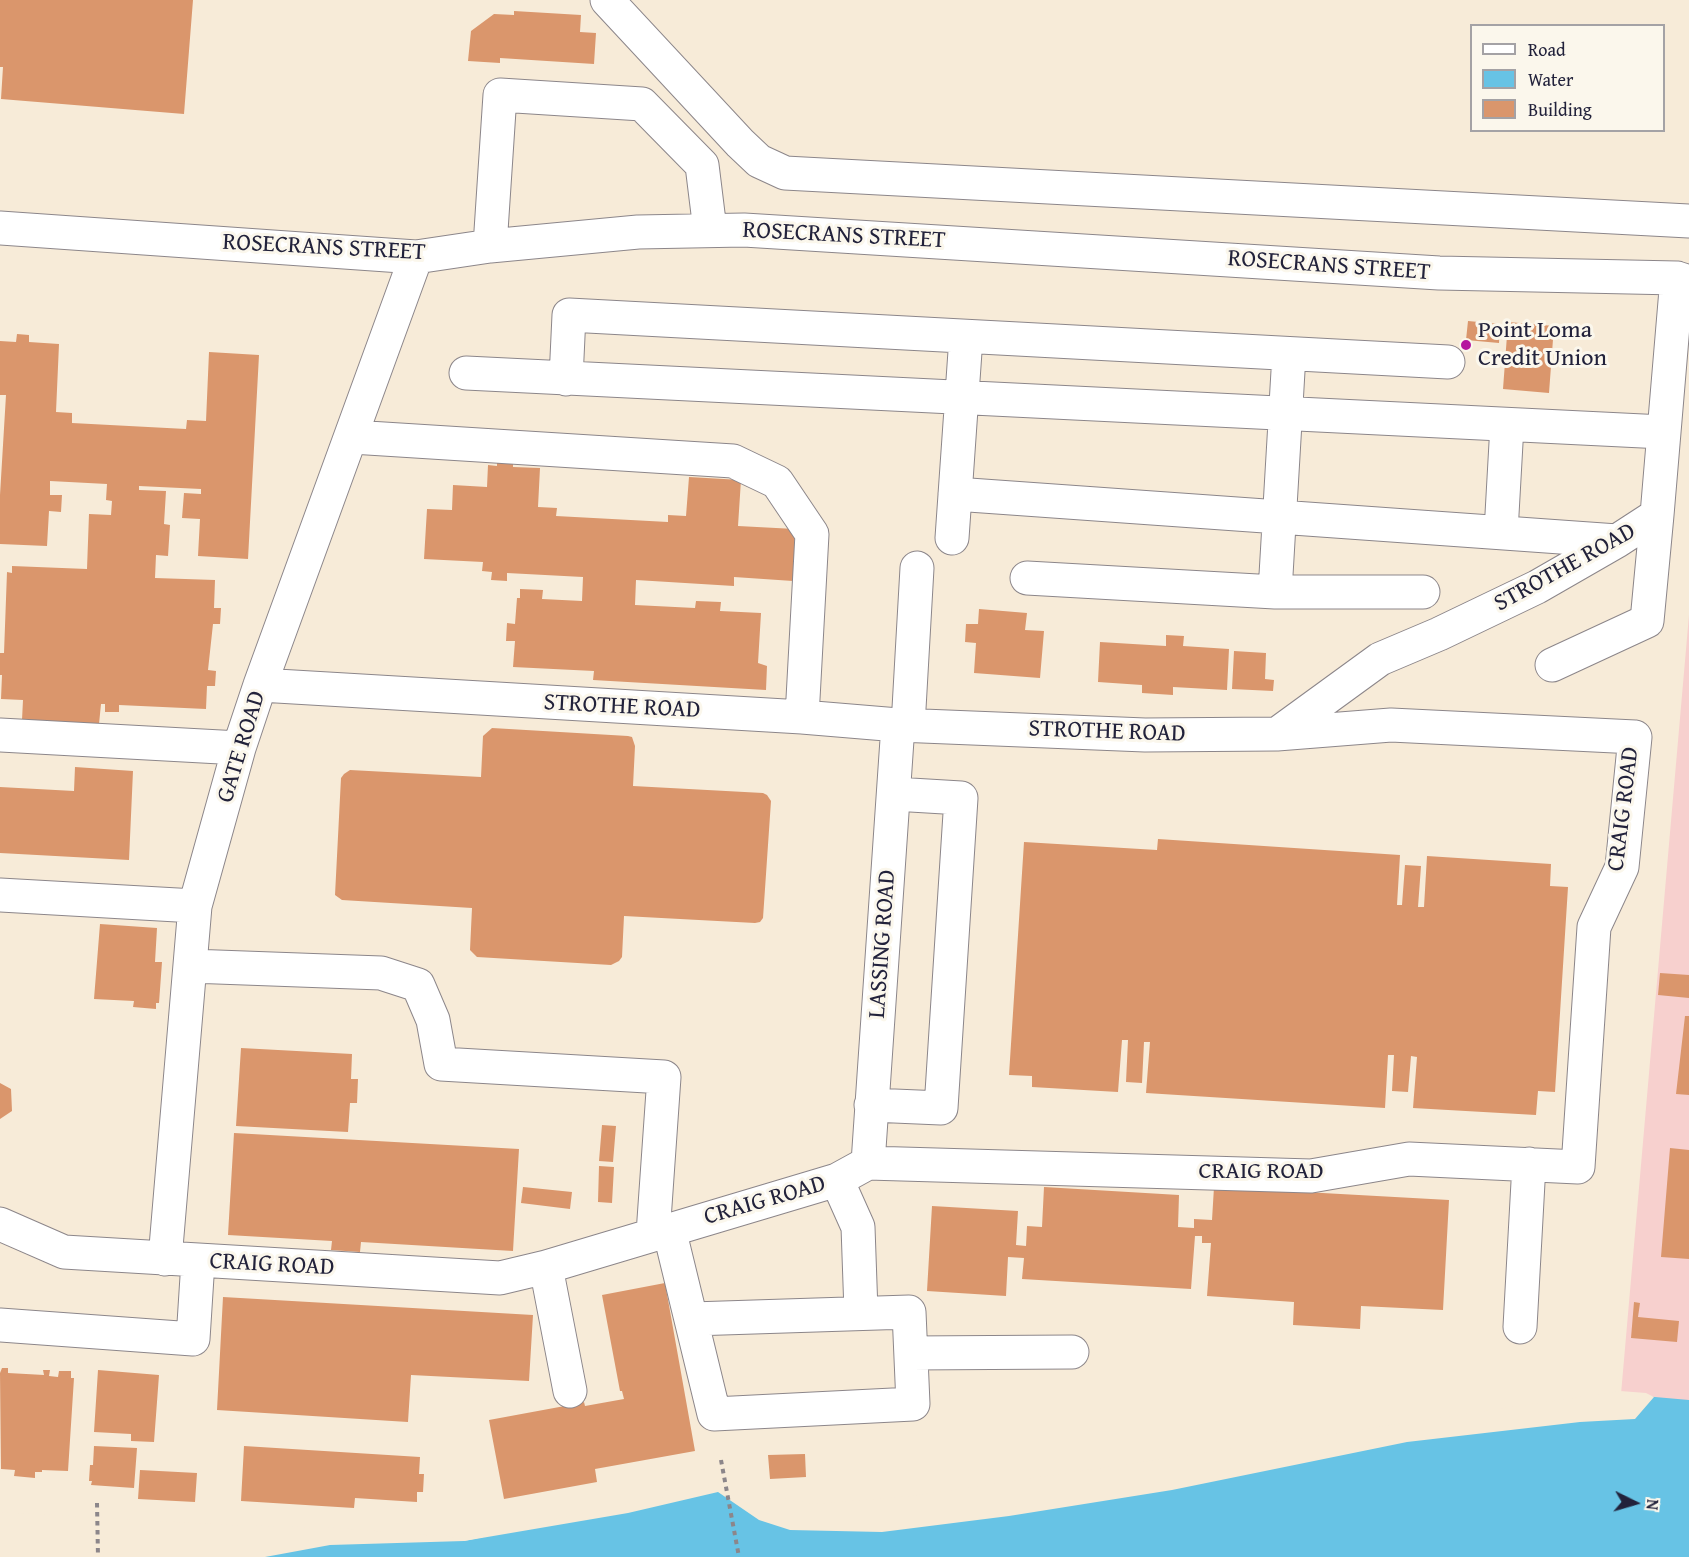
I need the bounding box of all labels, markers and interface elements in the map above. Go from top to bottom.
legend [1470,24,1665,132]
text: Road [1528,36,1566,63]
text: Water [1528,66,1573,93]
text: Building [1528,96,1592,123]
street label: ROSECRANS STREET [742,216,946,256]
street label: ROSECRANS STREET [222,228,426,268]
street label: ROSECRANS STREET [1227,245,1431,287]
place label: Point Loma Credit Union [1478,317,1607,373]
marker: Point Loma Credit Union [1459,338,1473,352]
street label: STROTHE ROAD [1489,517,1641,619]
street label: GATE ROAD [211,688,273,806]
street label: STROTHE ROAD [543,689,701,725]
street label: STROTHE ROAD [1028,715,1186,749]
street label: CRAIG ROAD [1602,745,1646,873]
street label: LASSING ROAD [863,869,903,1019]
street label: CRAIG ROAD [1198,1158,1324,1186]
street label: CRAIG ROAD [701,1170,829,1232]
street label: CRAIG ROAD [209,1247,335,1283]
north arrow [1605,1473,1665,1533]
text: N [1641,1498,1665,1511]

